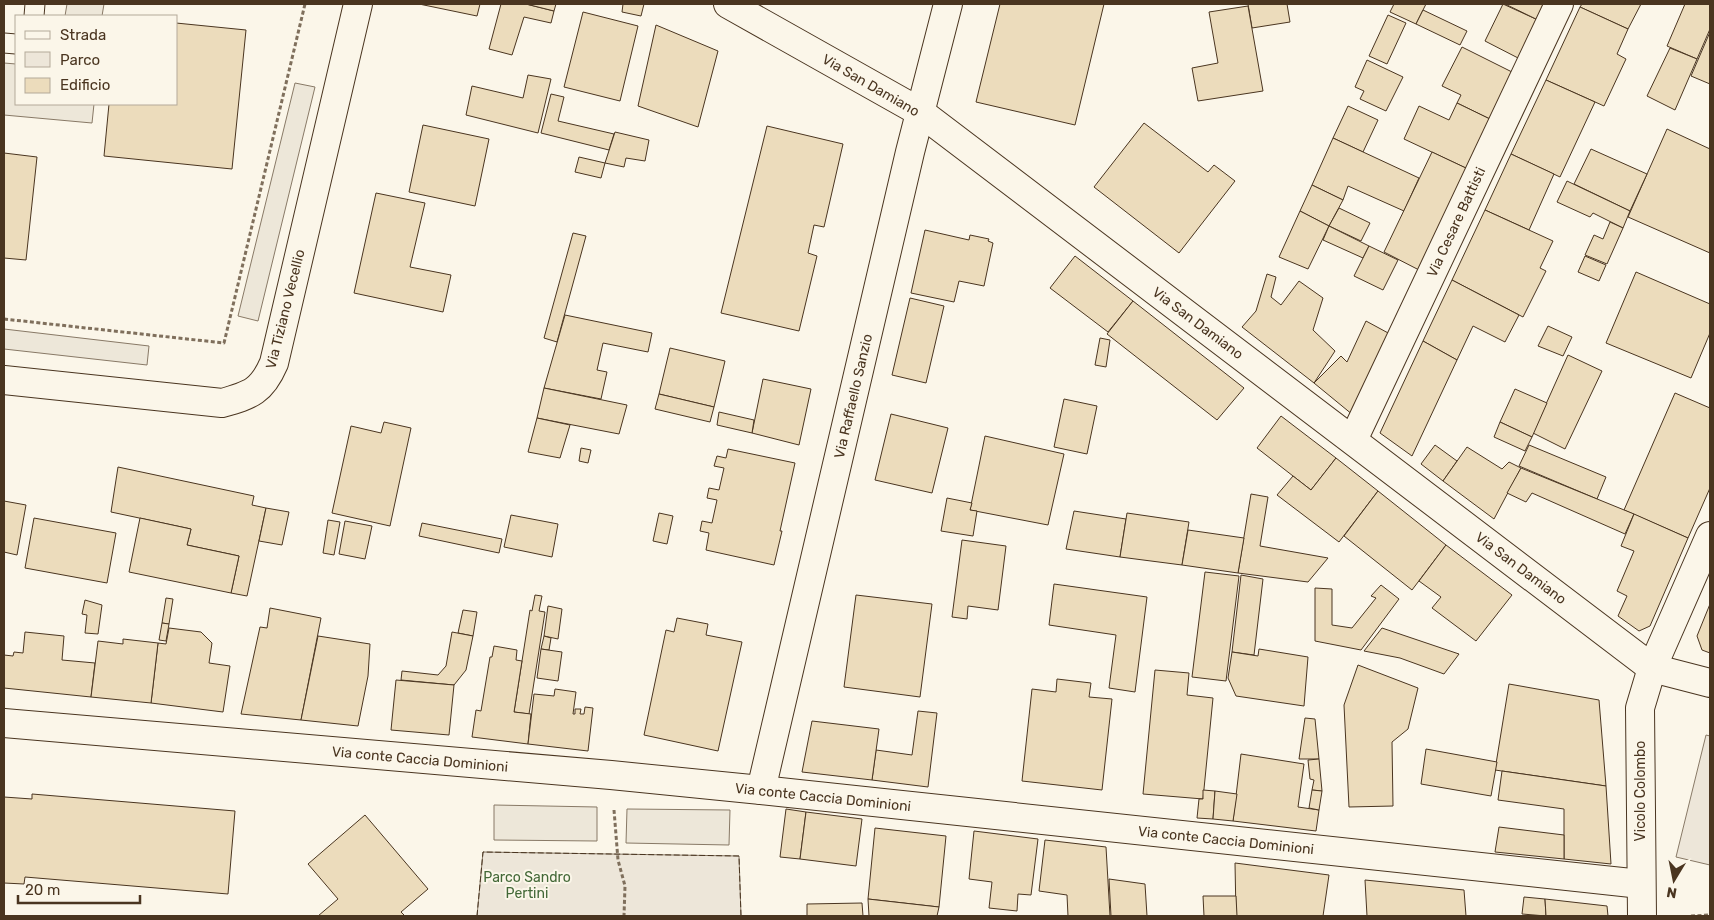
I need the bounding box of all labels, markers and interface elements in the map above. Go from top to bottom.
legend [15,15,178,105]
text: Strada [60,26,106,44]
text: Parco [60,51,100,69]
street label: Via San Damiano [819,51,922,120]
text: Edificio [60,76,110,94]
street label: Via Cesare Battisti [1423,164,1489,280]
street label: Via Tiziano Vecellio [262,248,309,371]
street label: Via San Damiano [1149,284,1247,363]
street label: Via Raffaello Sanzio [831,332,876,460]
street label: Via San Damiano [1472,529,1570,608]
street label: Vicolo Colombo [1632,741,1649,841]
street label: Via conte Caccia Dominioni [331,743,509,776]
street label: Via conte Caccia Dominioni [734,780,912,815]
street label: Via conte Caccia Dominioni [1137,823,1315,858]
north arrow [1649,855,1699,905]
park label: Parco Sandro Pertini [483,869,571,902]
scale bar [18,872,140,904]
text: 20 m [25,881,60,899]
text: N [1665,883,1678,902]

